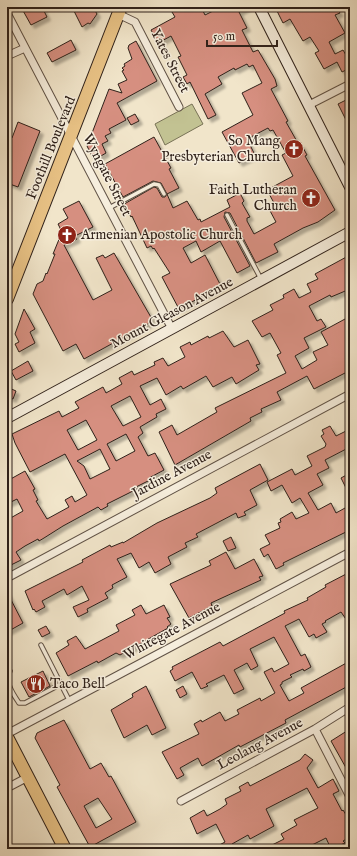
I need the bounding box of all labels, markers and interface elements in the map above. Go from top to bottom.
scale bar [207,22,277,48]
street label: Yates Street [146,26,194,96]
text: 50 m [213,29,235,44]
street label: Foothill Boulevard [22,93,80,202]
street label: Wyngate Street [78,131,136,219]
place label: So Mang Presbyterian Church [161,132,281,166]
church icon: So Mang Presbyterian Church [283,138,305,160]
place label: Faith Lutheran Church [209,181,298,215]
church icon: Faith Lutheran Church [300,187,322,209]
church icon: Armenian Apostolic Church [56,224,78,246]
place label: Armenian Apostolic Church [80,226,243,244]
street label: Mount Gleason Avenue [108,273,237,353]
street label: Jardine Avenue [127,445,215,503]
street label: Whitegate Avenue [121,598,224,664]
restaurant icon: Taco Bell [25,673,47,695]
place label: Taco Bell [50,675,105,693]
street label: Leolang Avenue [214,714,307,774]

